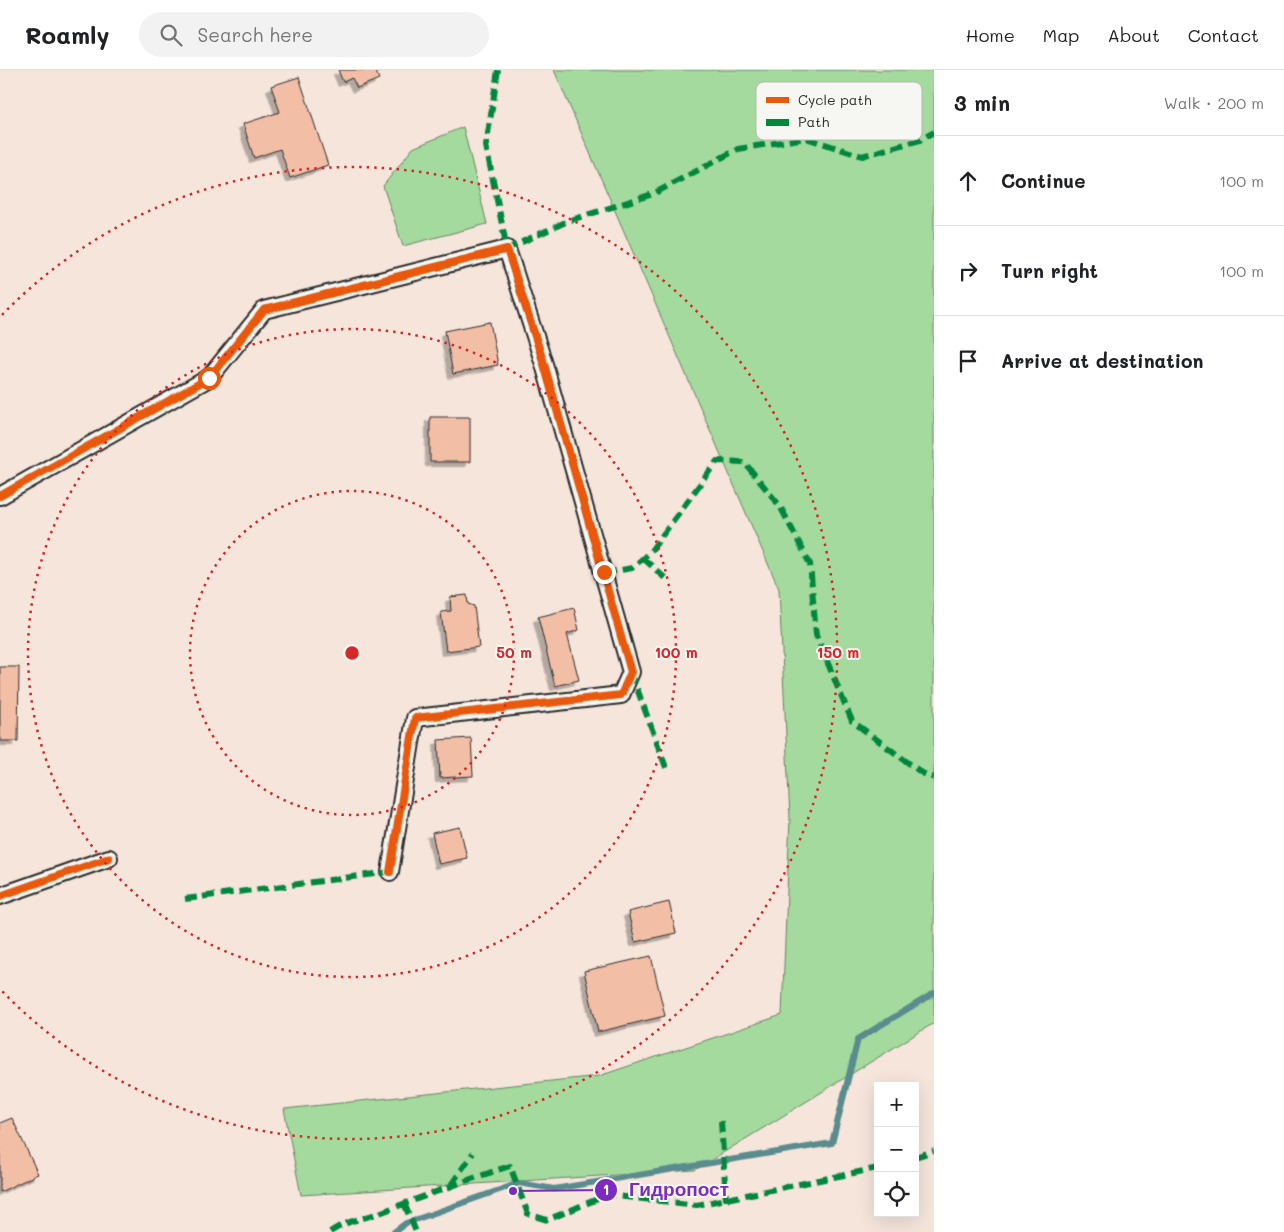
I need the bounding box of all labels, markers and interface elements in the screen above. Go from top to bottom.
search box [139,12,489,57]
text: Roamly [25,19,109,50]
icon: search [157,21,185,49]
text: Search here [197,22,313,47]
text: Home [966,23,1015,47]
text: Map [1043,23,1079,47]
text: About [1107,23,1160,47]
text: Contact [1188,23,1259,47]
legend [756,82,922,140]
text: 3 min [954,89,1010,116]
text: Cycle path [798,90,872,109]
text: Walk · 200 m [1164,92,1264,113]
text: Path [798,112,829,131]
icon: ahead [954,167,982,195]
text: Continue [1001,168,1086,193]
text: 100 m [1219,170,1264,191]
icon: right [954,257,982,285]
text: Turn right [1001,258,1098,283]
text: 100 m [1219,260,1264,281]
icon: arrive [954,347,982,375]
text: Arrive at destination [1001,348,1204,373]
route start [198,367,221,390]
route end [593,561,616,584]
text: 50 m [496,642,532,662]
text: 100 m [654,642,698,662]
text: 150 m [817,642,859,662]
centre of rings [343,644,361,662]
map controls [874,1082,919,1217]
button: + [874,1082,919,1127]
button: − [874,1127,919,1172]
button: locate [874,1172,919,1217]
callout: Гидропост [594,1173,739,1207]
text: Гидропост [629,1176,729,1201]
text: 1 [603,1179,609,1199]

